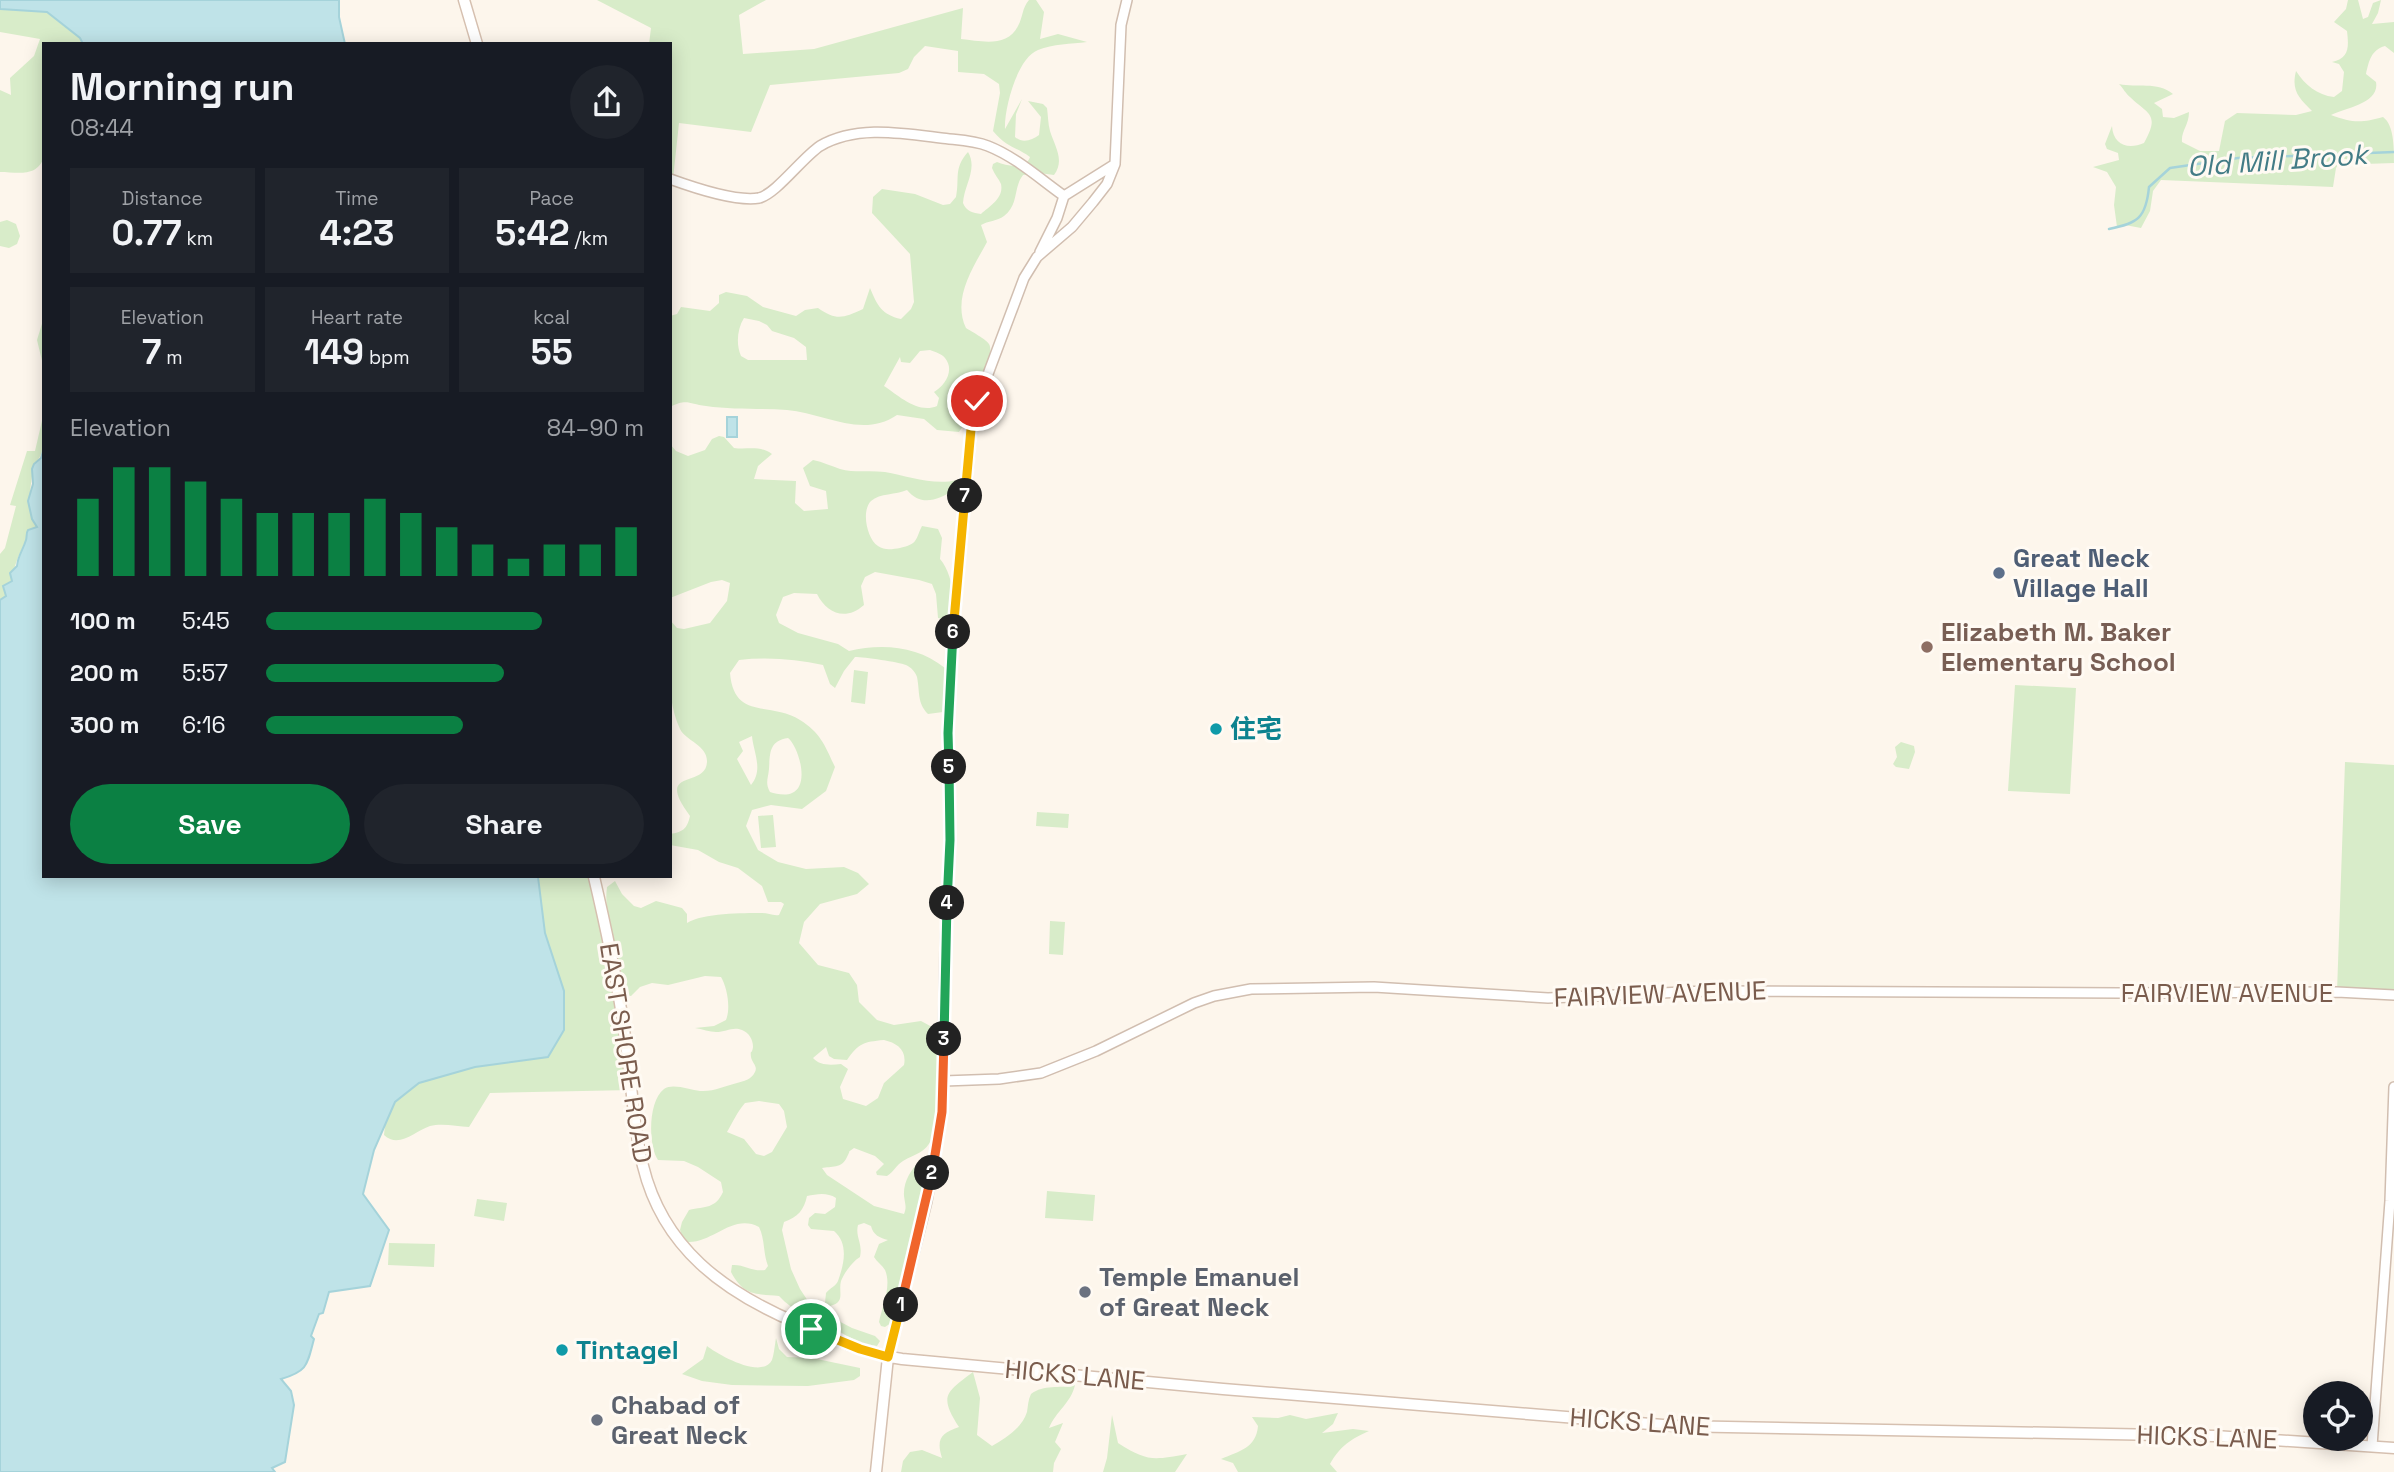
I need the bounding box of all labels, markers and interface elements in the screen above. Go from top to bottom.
text: Morning run [70,63,295,111]
button: share [570,65,644,139]
text: 08:44 [70,113,134,143]
water label: Old Mill Brook [2185,136,2371,184]
text: Distance [122,186,203,211]
text: Time [335,186,379,211]
text: Pace [529,186,574,211]
text: 0.77 [111,211,182,255]
text: 4:23 [320,211,394,255]
text: 5:42 [495,211,570,255]
text: km [182,226,213,251]
text: /km [570,226,608,251]
text: Elevation [121,305,204,330]
text: Heart rate [311,305,403,330]
text: kcal [533,305,570,330]
text: 7 [142,330,161,374]
text: 149 [304,330,364,374]
text: 55 [531,330,573,374]
text: m [161,345,183,370]
text: bpm [364,345,410,370]
pin [947,371,1007,431]
icon: check [958,382,996,420]
text: Elevation [70,413,171,443]
text: 84–90 m [547,413,644,443]
pin: 7 [948,478,982,514]
text: 7 [959,483,970,508]
place label: Great Neck Village Hall [2013,541,2150,605]
marker: Great Neck Village Hall [1991,565,2007,581]
text: 100 m [70,606,136,636]
text: 5:45 [182,606,230,636]
pin: 6 [936,614,970,650]
place label: Elizabeth M. Baker Elementary School [1941,615,2176,679]
text: 6 [947,619,958,644]
marker: Elizabeth M. Baker Elementary School [1919,639,1935,655]
text: 200 m [70,658,139,688]
text: 5:57 [182,658,228,688]
text: 300 m [70,710,139,740]
text: 6:16 [182,710,226,740]
place label: 住宅 [1230,712,1282,746]
marker: 住宅 [1208,721,1224,737]
pin: 5 [932,750,967,784]
text: 5 [943,754,954,779]
button: Save [70,784,350,864]
button: Share [364,784,644,864]
pin: 4 [930,886,964,920]
text: 4 [940,890,953,915]
street label: EAST SHORE ROAD [592,940,660,1166]
street label: FAIRVIEW AVENUE [1553,973,1767,1015]
street label: FAIRVIEW AVENUE [2121,976,2333,1010]
pin: 3 [926,1021,962,1056]
text: 3 [938,1026,949,1051]
pin: 2 [914,1156,950,1190]
text: 2 [926,1160,937,1185]
place label: Temple Emanuel of Great Neck [1099,1260,1300,1324]
marker: Temple Emanuel of Great Neck [1077,1284,1093,1300]
pin: 1 [884,1288,918,1322]
text: 1 [896,1292,905,1317]
pin [781,1299,841,1359]
icon: arrive [792,1310,830,1348]
place label: Tintagel [576,1333,679,1367]
marker: Tintagel [554,1342,570,1358]
street label: HICKS LANE [1003,1352,1147,1398]
map controls [2303,1381,2373,1451]
button: locate [2303,1381,2373,1451]
place label: Chabad of Great Neck [611,1388,748,1452]
street label: HICKS LANE [1569,1400,1711,1444]
marker: Chabad of Great Neck [589,1412,605,1428]
street label: HICKS LANE [2136,1418,2278,1456]

